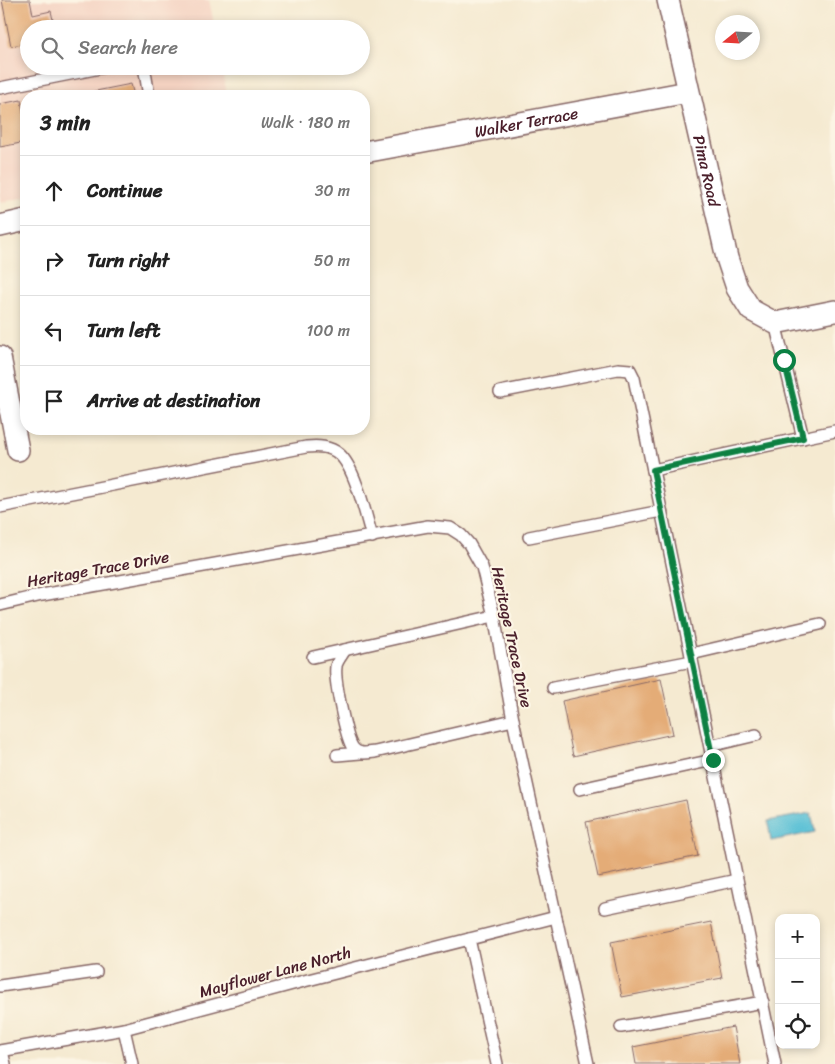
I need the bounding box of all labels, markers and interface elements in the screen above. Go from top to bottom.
north arrow [715,15,760,60]
search box [20,20,370,75]
text: Search here [78,31,178,64]
icon: search [38,34,66,62]
street label: Walker Terrace [472,98,581,146]
text: 3 min [40,104,90,142]
text: Walk · 180 m [261,108,350,137]
street label: Pima Road [685,132,730,211]
text: Continue [87,174,163,207]
text: 30 m [315,176,350,205]
icon: ahead [40,177,68,205]
text: Turn right [87,244,169,277]
text: 50 m [314,246,350,275]
icon: right [40,247,68,275]
text: Turn left [87,314,160,347]
text: 100 m [306,316,350,345]
icon: left [40,317,68,345]
route start [773,349,796,372]
text: Arrive at destination [87,384,260,417]
icon: arrive [40,387,68,415]
street label: Heritage Trace Drive [25,542,171,596]
street label: Heritage Trace Drive [483,563,541,711]
route end [702,749,725,772]
map controls [775,914,820,1049]
button: + [775,914,820,959]
street label: Mayflower Lane North [196,938,354,1006]
button: − [775,959,820,1004]
button: locate [775,1004,820,1049]

